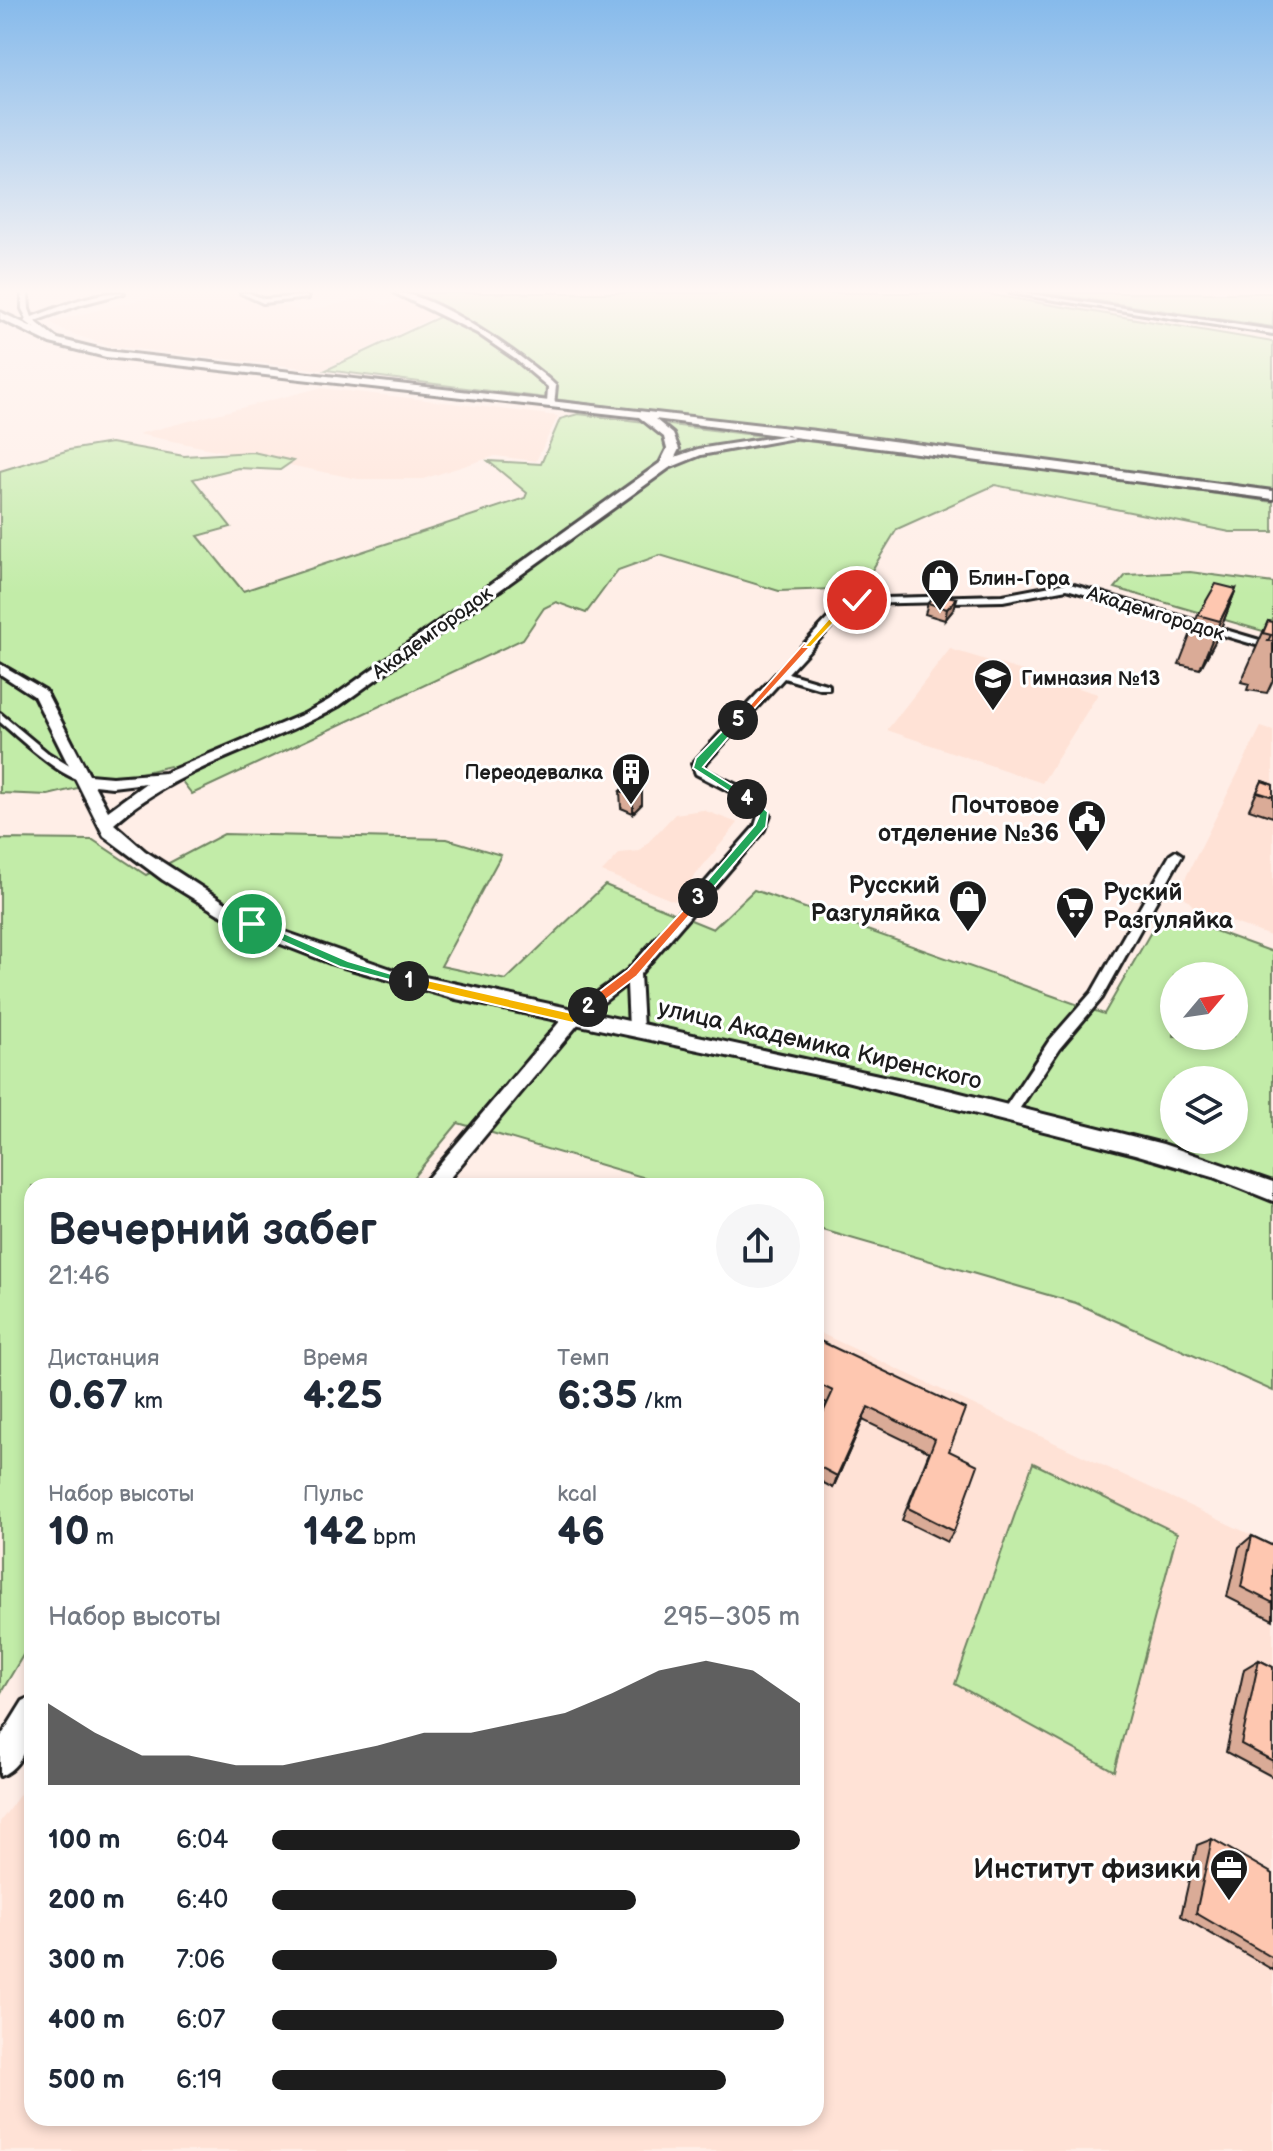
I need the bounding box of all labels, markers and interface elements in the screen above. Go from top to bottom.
shop icon: Блин-Гора [919,557,961,612]
pin [823,566,891,634]
place label: Блин-Гора [968,567,1070,591]
icon: check [835,578,879,622]
street label: Академгородок [367,581,498,685]
street label: Академгородок [1083,581,1228,646]
school or university icon: Гимназия №13 [972,657,1014,712]
place label: Гимназия №13 [1021,667,1160,691]
pin: 5 [718,700,758,740]
text: 5 [732,706,744,733]
building icon: Переодевалка [610,751,652,806]
place label: Переодевалка [464,761,603,785]
pin: 4 [727,779,767,819]
text: 4 [741,785,753,812]
place label: Почтовое отделение №36 [878,791,1059,848]
public building icon: Почтовое отделение №36 [1066,798,1108,853]
place label: Русский Разгуляйка [810,871,941,928]
pin: 3 [678,878,718,918]
shop icon: Русский Разгуляйка [947,878,989,933]
place label: Руский Разгуляйка [1103,878,1234,935]
text: 3 [692,884,704,911]
supermarket icon: Руский Разгуляйка [1054,885,1096,940]
pin [218,890,286,958]
icon: arrive [230,902,274,946]
pin: 1 [389,961,429,1001]
north arrow [1160,962,1248,1050]
map controls [1160,962,1248,1154]
text: 1 [404,967,414,994]
pin: 2 [568,987,608,1027]
text: 2 [581,993,595,1020]
street label: улица Академика Киренского [655,993,985,1096]
button: layers [1160,1066,1248,1154]
text: Вечерний забег [48,1204,377,1257]
button: share [716,1204,800,1288]
text: 21:46 [48,1261,110,1292]
text: Дистанция [48,1345,159,1372]
text: Время [303,1345,368,1372]
text: Темп [557,1345,610,1372]
text: 0.67 [48,1372,128,1420]
text: 4:25 [303,1372,383,1420]
text: 6:35 [557,1372,638,1420]
text: km [128,1388,163,1415]
text: /km [638,1388,682,1415]
text: Набор высоты [48,1481,194,1508]
text: Пульс [303,1481,363,1508]
text: kcal [557,1481,597,1508]
text: 10 [48,1508,90,1556]
text: 142 [303,1508,367,1556]
text: 46 [557,1508,605,1556]
text: m [90,1524,114,1551]
text: bpm [367,1524,416,1551]
text: Набор высоты [48,1602,221,1633]
text: 295–305 m [663,1602,800,1633]
text: 100 m [48,1825,121,1856]
text: 6:04 [176,1825,228,1856]
office icon: Институт физики [1208,1847,1250,1902]
place label: Институт физики [973,1853,1201,1886]
text: 200 m [48,1885,125,1916]
text: 6:40 [176,1885,228,1916]
text: 300 m [48,1945,125,1976]
text: 7:06 [176,1945,225,1976]
text: 400 m [48,2005,125,2036]
text: 6:07 [176,2005,225,2036]
text: 500 m [48,2065,125,2096]
text: 6:19 [176,2065,222,2096]

